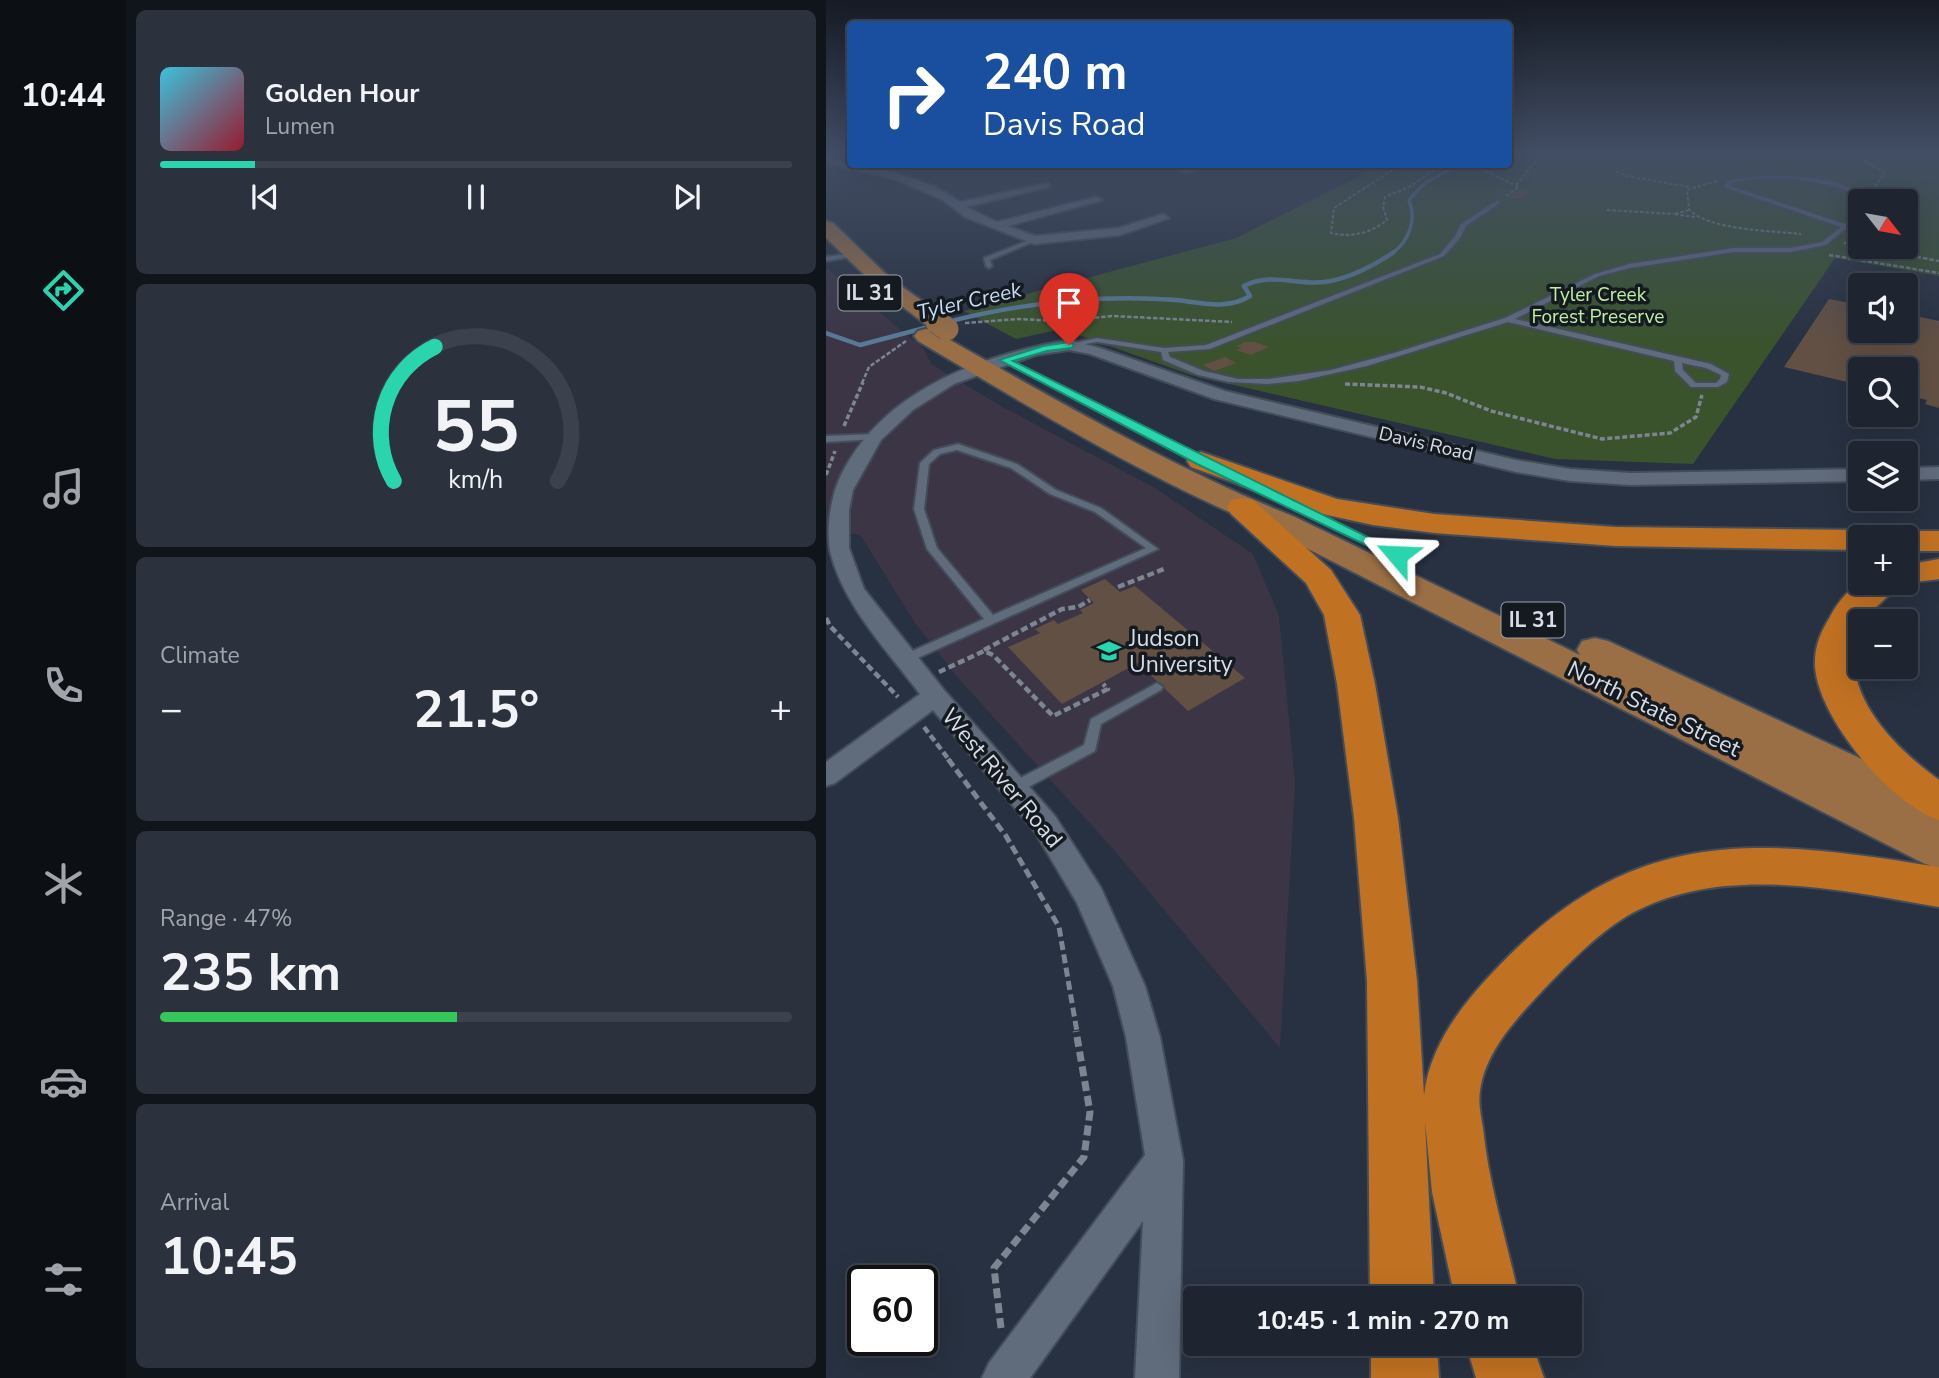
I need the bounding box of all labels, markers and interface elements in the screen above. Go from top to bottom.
text: 240 m [983,39,1127,106]
icon: right [868,49,959,140]
text: 10:44 [21,74,105,117]
text: Golden Hour [265,76,420,111]
text: Davis Road [983,103,1146,146]
text: Lumen [265,111,335,142]
icon: previous [246,178,284,216]
icon: pause [457,178,495,216]
icon: next [668,178,706,216]
north arrow [1848,189,1918,259]
map controls [1848,189,1918,679]
icon: directions [39,266,88,315]
pin [1039,273,1099,345]
button: sound [1848,273,1918,343]
water label: Tyler Creek [914,275,1025,327]
road number: IL 31 [838,276,902,310]
park label: Tyler Creek Forest Preserve [1532,282,1664,330]
icon: arrive [1050,284,1088,322]
button: search [1848,357,1918,427]
text: 55 [432,378,520,478]
street label: Davis Road [1376,420,1476,468]
button: layers [1848,441,1918,511]
text: km/h [448,463,504,497]
icon: music [39,464,88,513]
position arrow [1360,518,1434,592]
button: + [1848,525,1918,595]
road number: IL 31 [1502,602,1564,638]
button: − [1848,609,1918,679]
place label: Judson University [1128,623,1233,680]
school or university icon: Judson University [1095,637,1123,665]
text: Climate [160,640,240,671]
street label: North State Street [1562,654,1747,765]
icon: phone [39,661,88,710]
text: 21.5° [413,674,539,745]
text: − [160,684,183,735]
text: + [769,684,792,735]
street label: West River Road [934,702,1070,854]
icon: climate [39,859,88,908]
text: Range · 47% [160,903,292,934]
text: 235 km [160,937,341,1008]
icon: car [39,1057,88,1106]
text: Arrival [160,1187,229,1218]
text: 10:45 [160,1221,298,1292]
icon: filters [39,1255,88,1304]
speed limit sign: 60 [847,1265,938,1356]
text: 10:45 · 1 min · 270 m [1256,1303,1509,1338]

